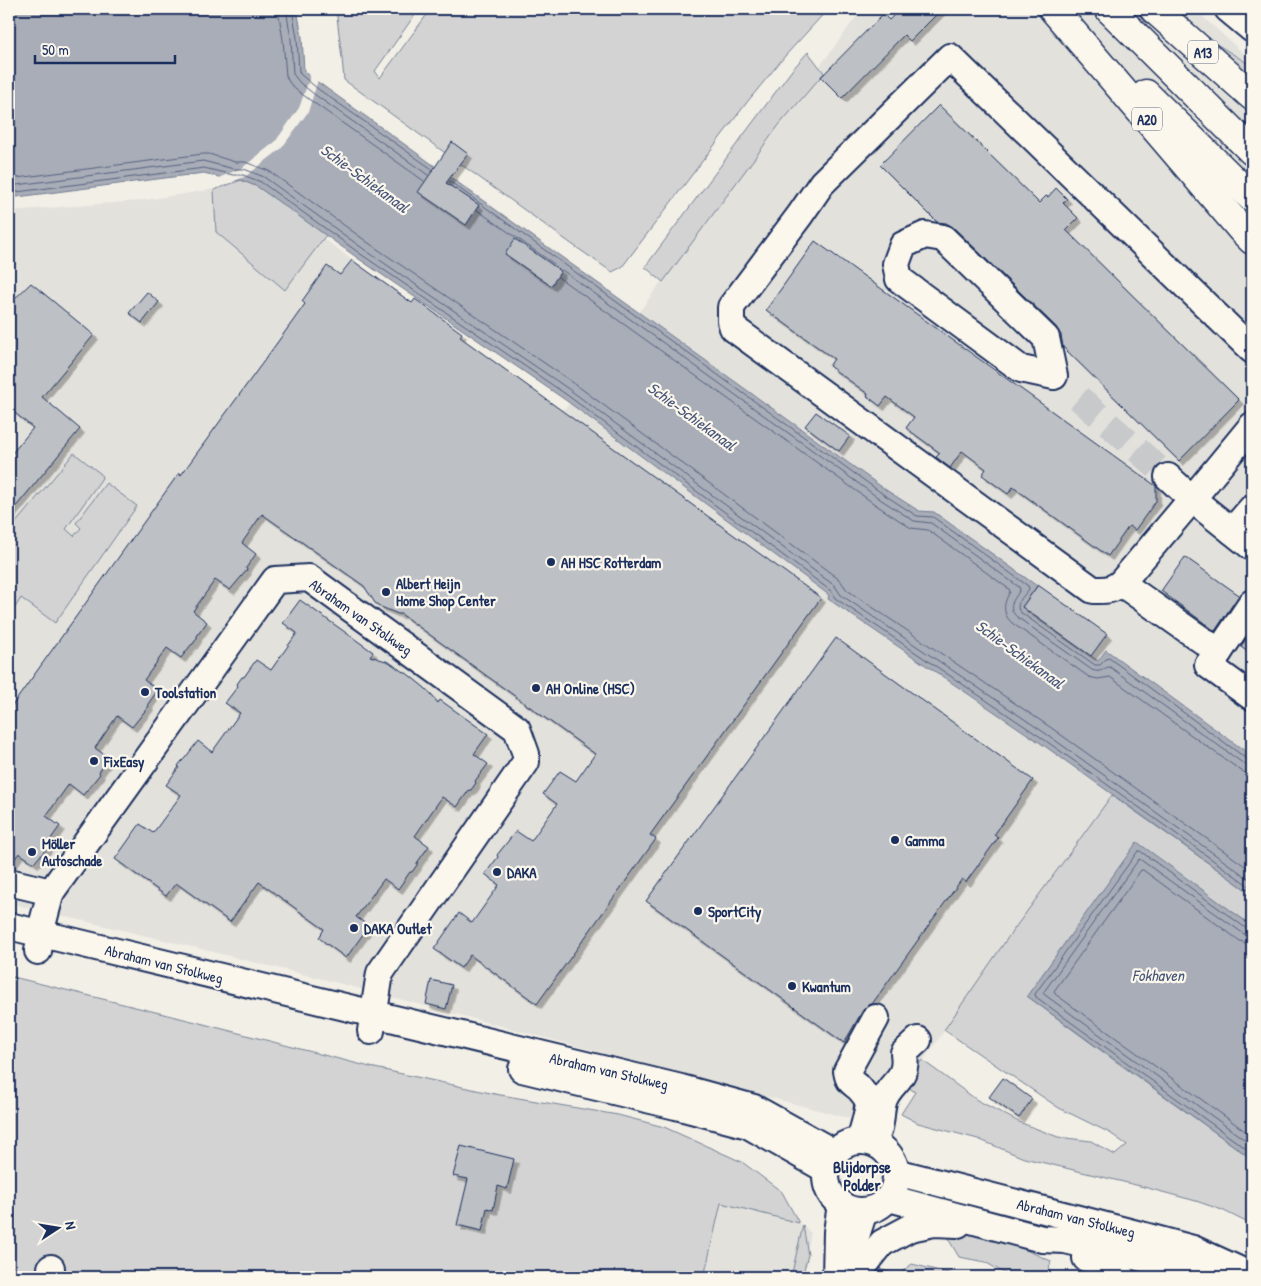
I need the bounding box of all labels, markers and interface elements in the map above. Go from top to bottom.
scale bar [35,32,175,64]
text: 50 m [42,39,69,60]
road number: A13 [1188,41,1218,64]
road number: A20 [1132,108,1162,130]
water label: Schie-Schiekanaal [317,139,414,218]
water label: Schie-Schiekanaal [644,377,741,456]
place label: AH HSC Rotterdam [561,552,661,573]
marker: AH HSC Rotterdam [545,556,557,568]
place label: Albert Heijn Home Shop Center [396,573,496,612]
street label: Abraham van Stolkweg [305,574,417,660]
marker: Albert Heijn Home Shop Center [380,586,392,598]
water label: Schie-Schiekanaal [972,615,1069,694]
place label: AH Online (HSC) [546,678,635,699]
place label: Toolstation [154,682,216,703]
marker: AH Online (HSC) [530,682,542,694]
marker: Toolstation [139,686,151,698]
place label: FixEasy [103,751,145,773]
marker: FixEasy [88,755,100,767]
place label: Gamma [905,830,944,851]
place label: Möller Autoschade [42,833,102,871]
marker: Gamma [889,834,901,846]
marker: Möller Autoschade [26,846,38,858]
place label: DAKA [507,862,537,883]
marker: DAKA [491,866,503,878]
place label: SportCity [708,901,762,923]
marker: SportCity [692,905,704,917]
place label: DAKA Outlet [364,918,433,939]
marker: DAKA Outlet [348,922,360,934]
street label: Abraham van Stolkweg [103,939,226,989]
water label: Fokhaven [1132,964,1186,986]
place label: Kwantum [802,976,851,997]
marker: Kwantum [786,980,798,992]
street label: Abraham van Stolkweg [548,1047,671,1095]
district label: Blijdorpse Polder [833,1156,892,1196]
street label: Abraham van Stolkweg [1015,1193,1138,1243]
north arrow [32,1204,82,1254]
text: N [61,1220,81,1231]

